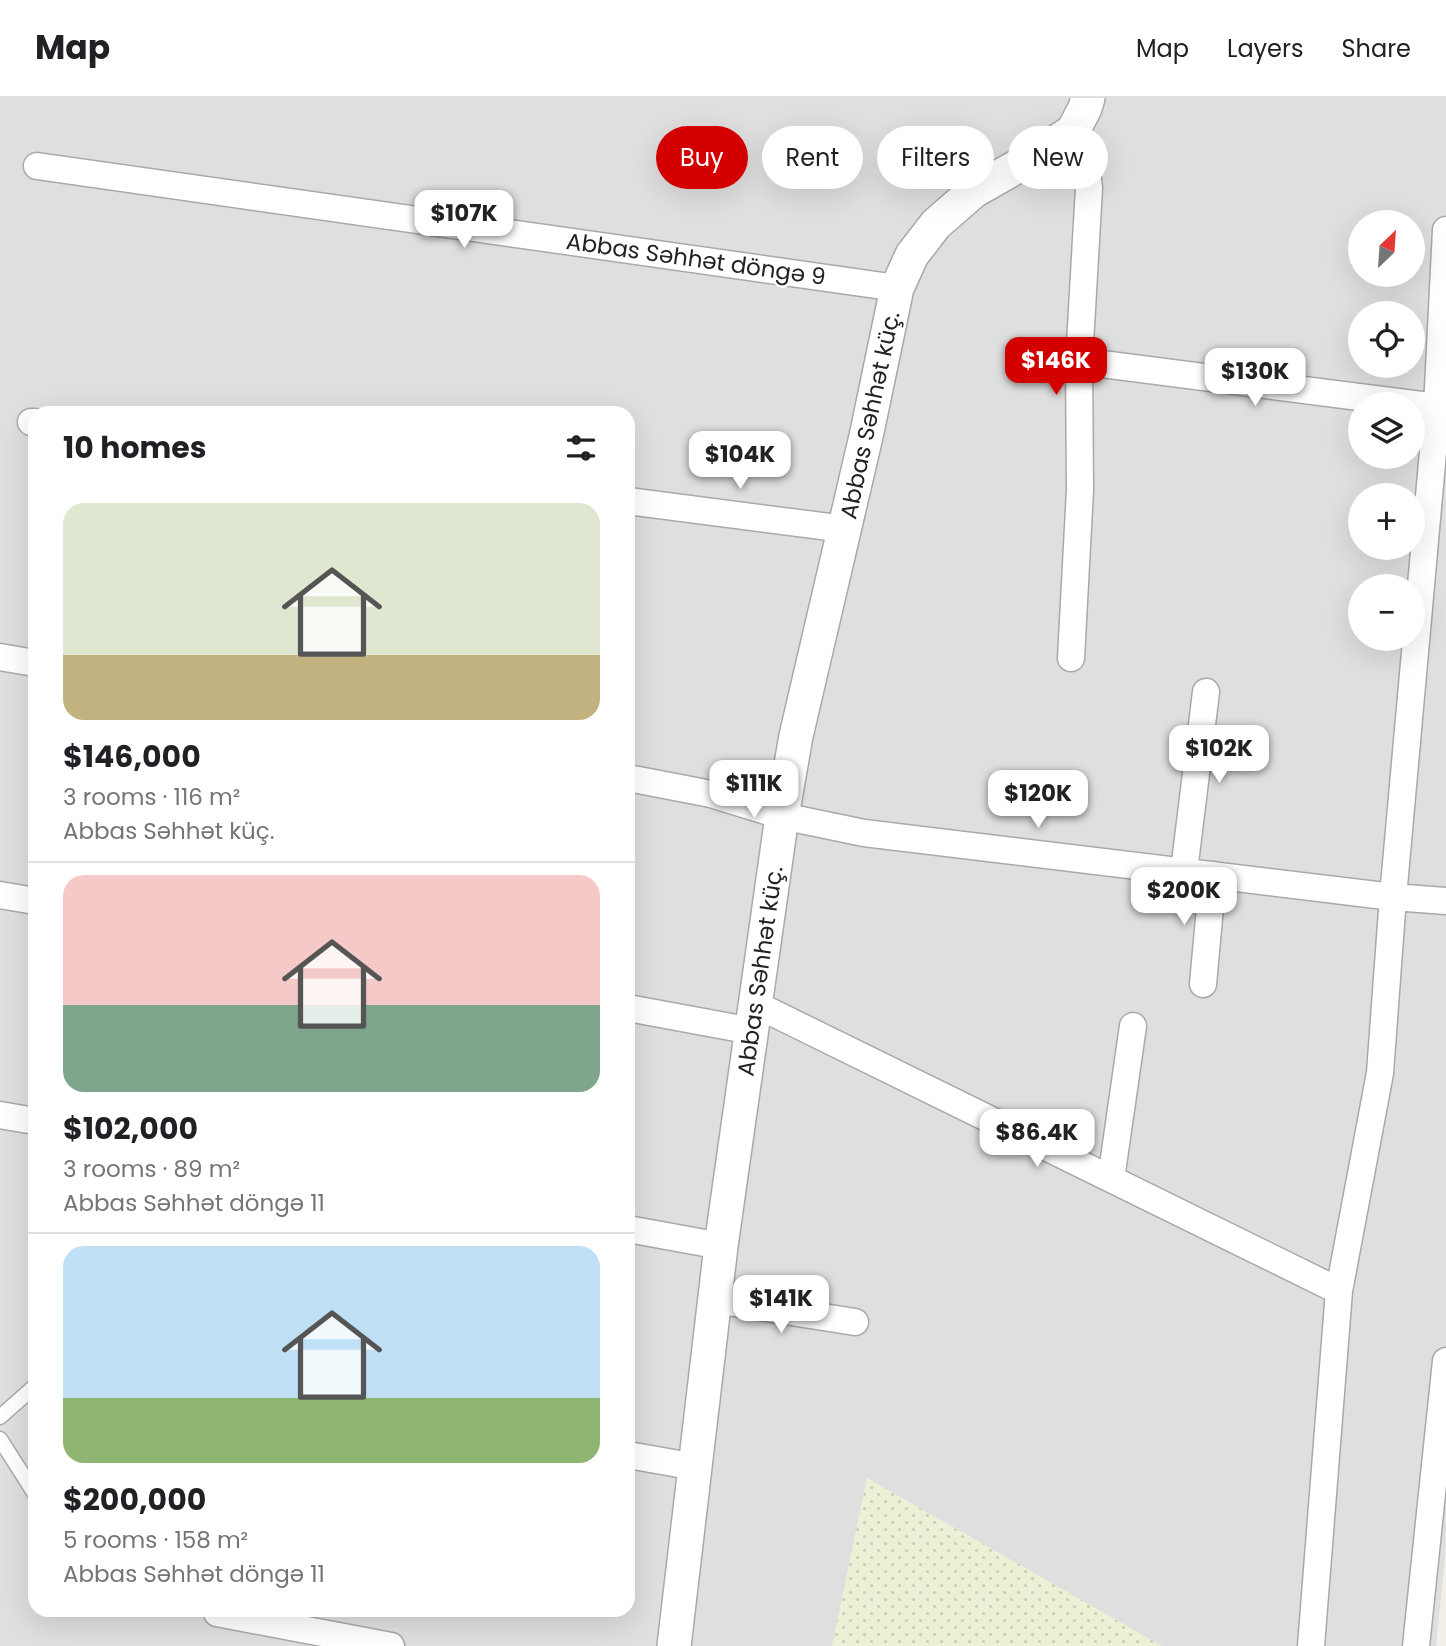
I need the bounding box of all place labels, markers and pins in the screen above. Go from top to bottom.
pin: $107K [415,190,513,250]
pin: $146K [1007,338,1105,397]
pin: $130K [1206,348,1304,408]
pin: $104K [691,432,789,491]
pin: $102K [1170,726,1268,785]
pin: $111K [705,760,803,820]
pin: $120K [989,770,1087,830]
pin: $200K [1135,868,1233,927]
pin: $86.4K [980,1110,1094,1169]
pin: $141K [732,1276,830,1335]

